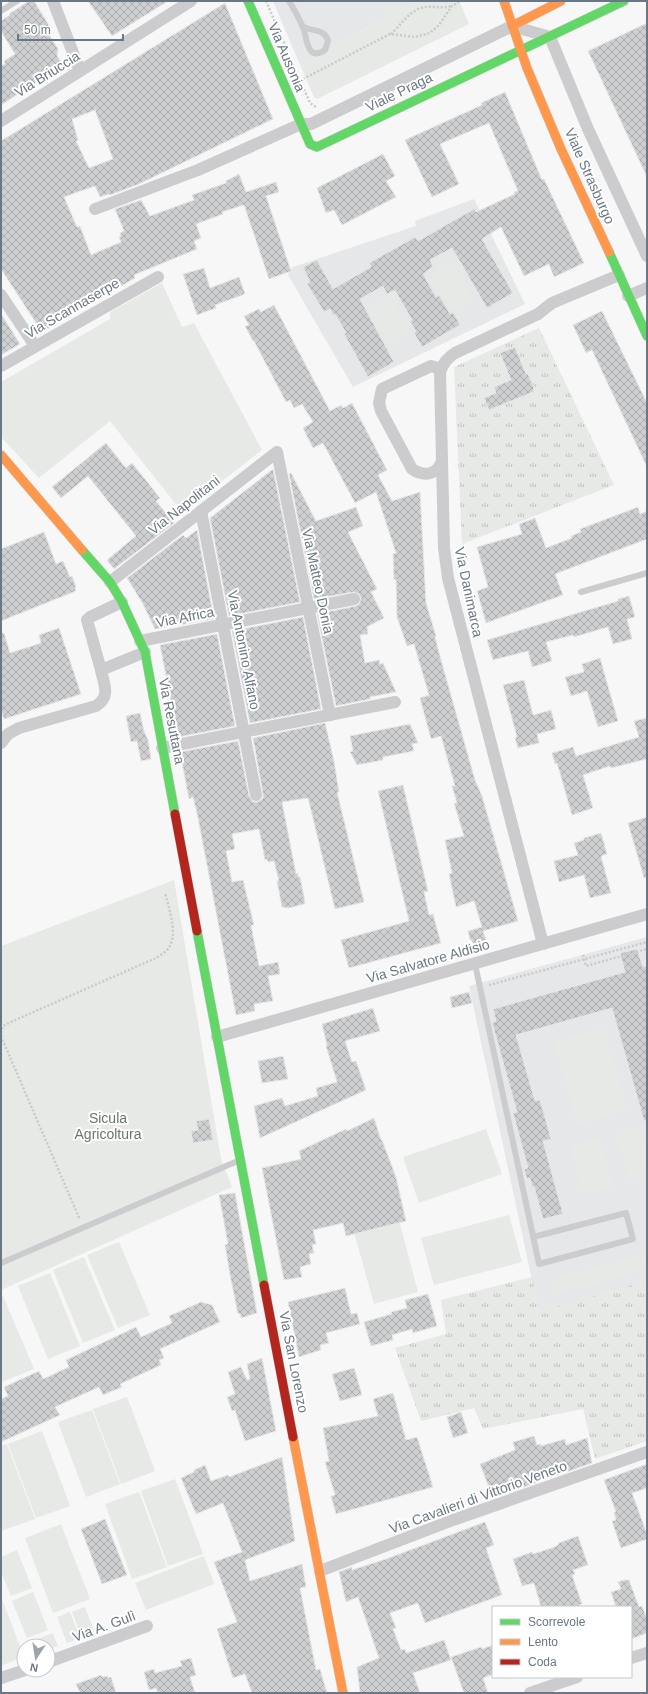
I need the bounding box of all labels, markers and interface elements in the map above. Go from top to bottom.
scale bar [18,16,123,42]
street label: Via Ausonia [265,20,309,94]
text: 50 m [24,23,51,37]
street label: Via Briuccia [12,48,83,100]
street label: Viale Praga [363,69,435,115]
street label: Viale Strasburgo [562,126,618,227]
street label: Via Scannaserpe [22,274,122,342]
street label: Via Napolitani [145,472,223,538]
street label: Via Matteo Donia [299,527,337,635]
street label: Via Danimarca [452,546,486,639]
street label: Via Antonino Alfano [225,589,263,711]
street label: Via Africa [155,603,216,630]
street label: Via Resuttana [156,676,188,766]
street label: Via Salvatore Aldisio [365,936,492,986]
park label: Sicula Agricoltura [75,1110,142,1142]
street label: Via San Lorenzo [276,1310,312,1414]
street label: Via Cavalieri di Vittorio Veneto [387,1457,569,1537]
legend [492,1606,632,1678]
street label: Via A. Gulì [70,1607,138,1645]
text: Scorrevole [528,1615,586,1629]
text: Lento [528,1635,558,1649]
north arrow [16,1638,56,1678]
text: Coda [528,1655,557,1669]
text: N [29,1661,39,1674]

